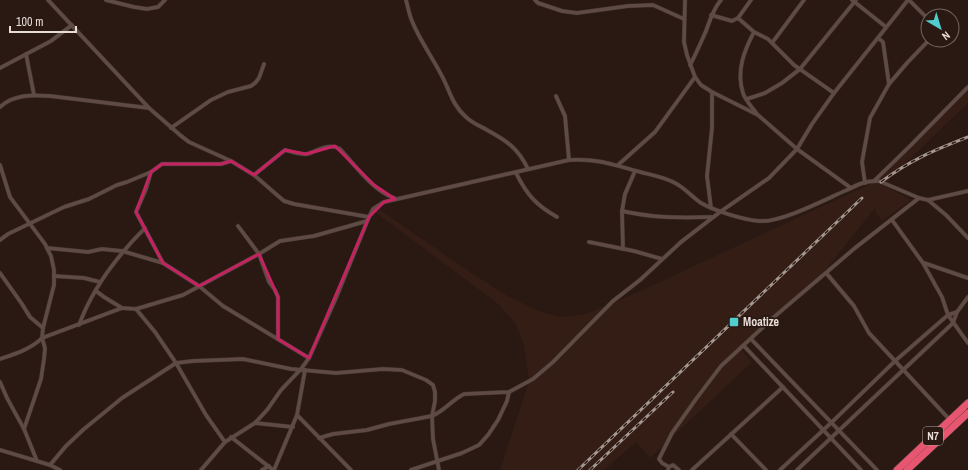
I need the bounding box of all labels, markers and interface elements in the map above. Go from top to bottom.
scale bar [10,8,76,34]
north arrow [920,8,960,48]
text: 100 m [16,14,43,30]
text: N [939,28,953,43]
place label: Moatize [743,314,780,330]
marker: Moatize [728,316,740,328]
road number: N7 [923,427,943,445]

